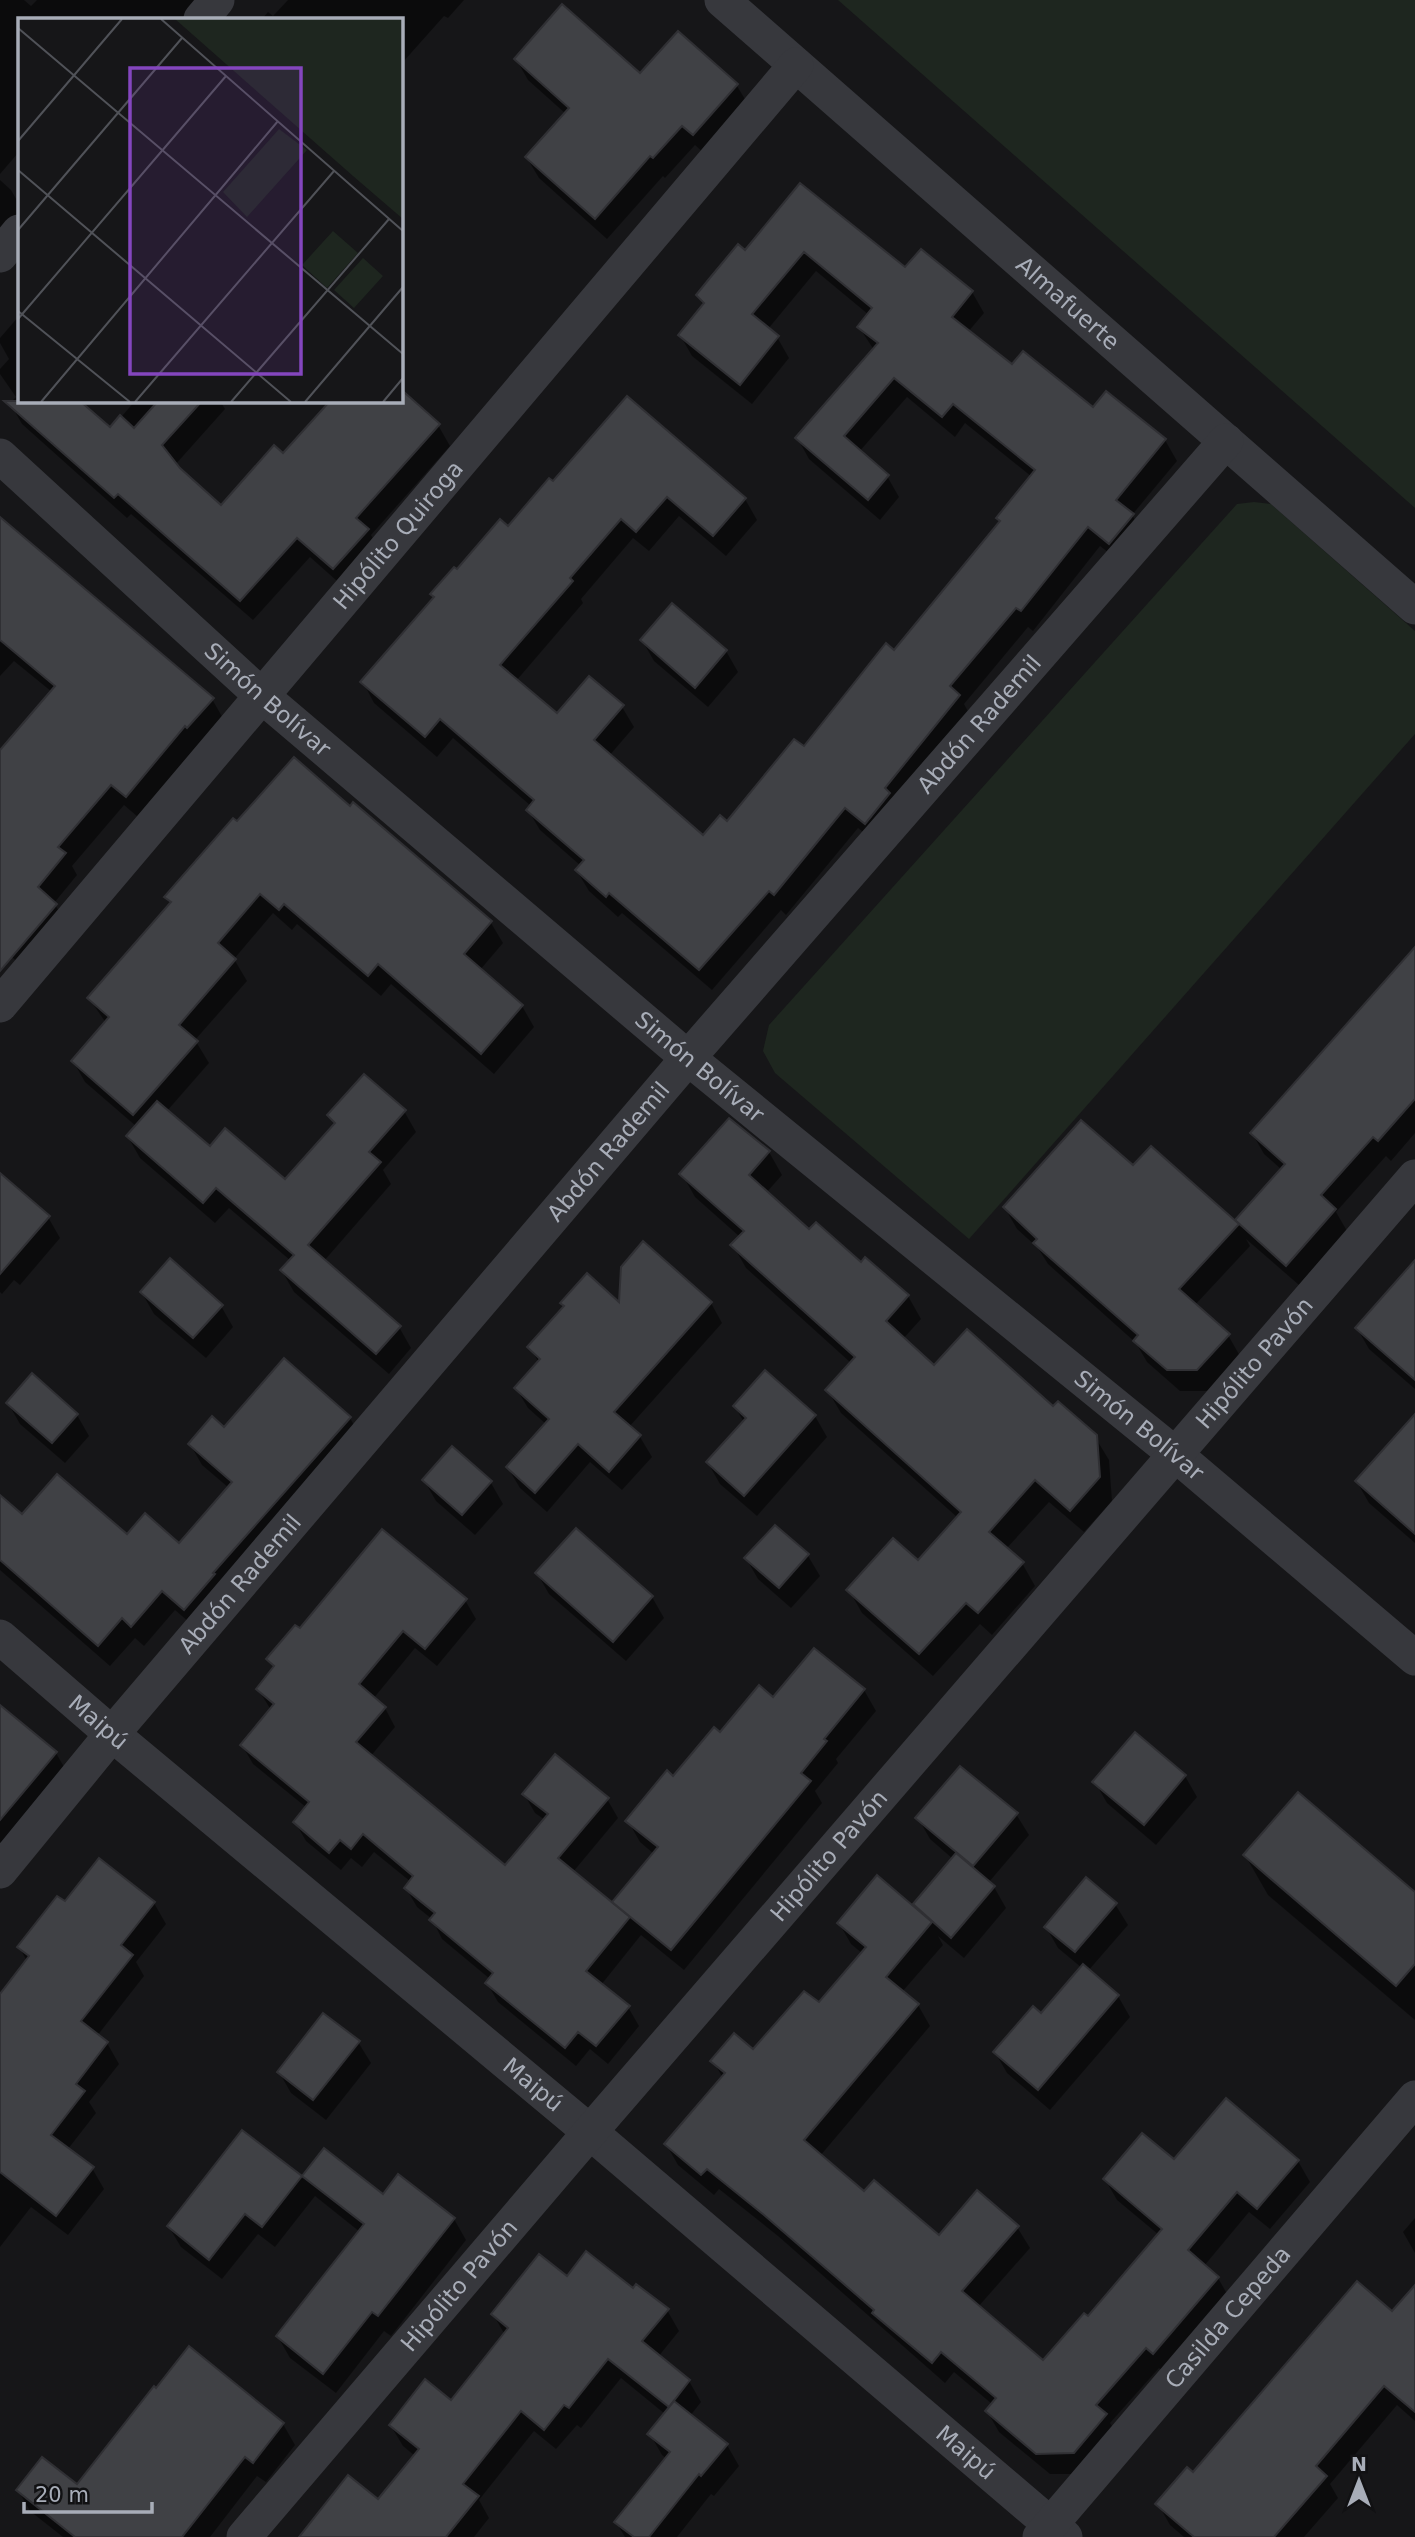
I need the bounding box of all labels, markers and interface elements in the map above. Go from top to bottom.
inset map [18,18,402,402]
street label: Almafuerte [1011,251,1125,355]
street label: Hipólito Quiroga [328,455,468,614]
street label: Simón Bolívar [199,637,337,762]
street label: Abdón Rademil [912,650,1046,798]
street label: Simón Bolívar [630,1006,770,1128]
street label: Abdón Rademil [542,1077,675,1227]
street label: Hipólito Pavón [1191,1292,1318,1434]
street label: Simón Bolívar [1069,1365,1209,1486]
street label: Abdón Rademil [173,1509,306,1659]
street label: Maipú [63,1690,133,1755]
street label: Hipólito Pavón [765,1785,893,1926]
street label: Maipú [498,2052,568,2117]
street label: Hipólito Pavón [396,2214,522,2356]
street label: Casilda Cepeda [1160,2241,1296,2394]
street label: Maipú [931,2420,1001,2485]
north arrow [1324,2446,1394,2516]
text: N [1351,2453,1367,2475]
scale bar [24,2470,152,2514]
text: 20 m [35,2483,89,2507]

